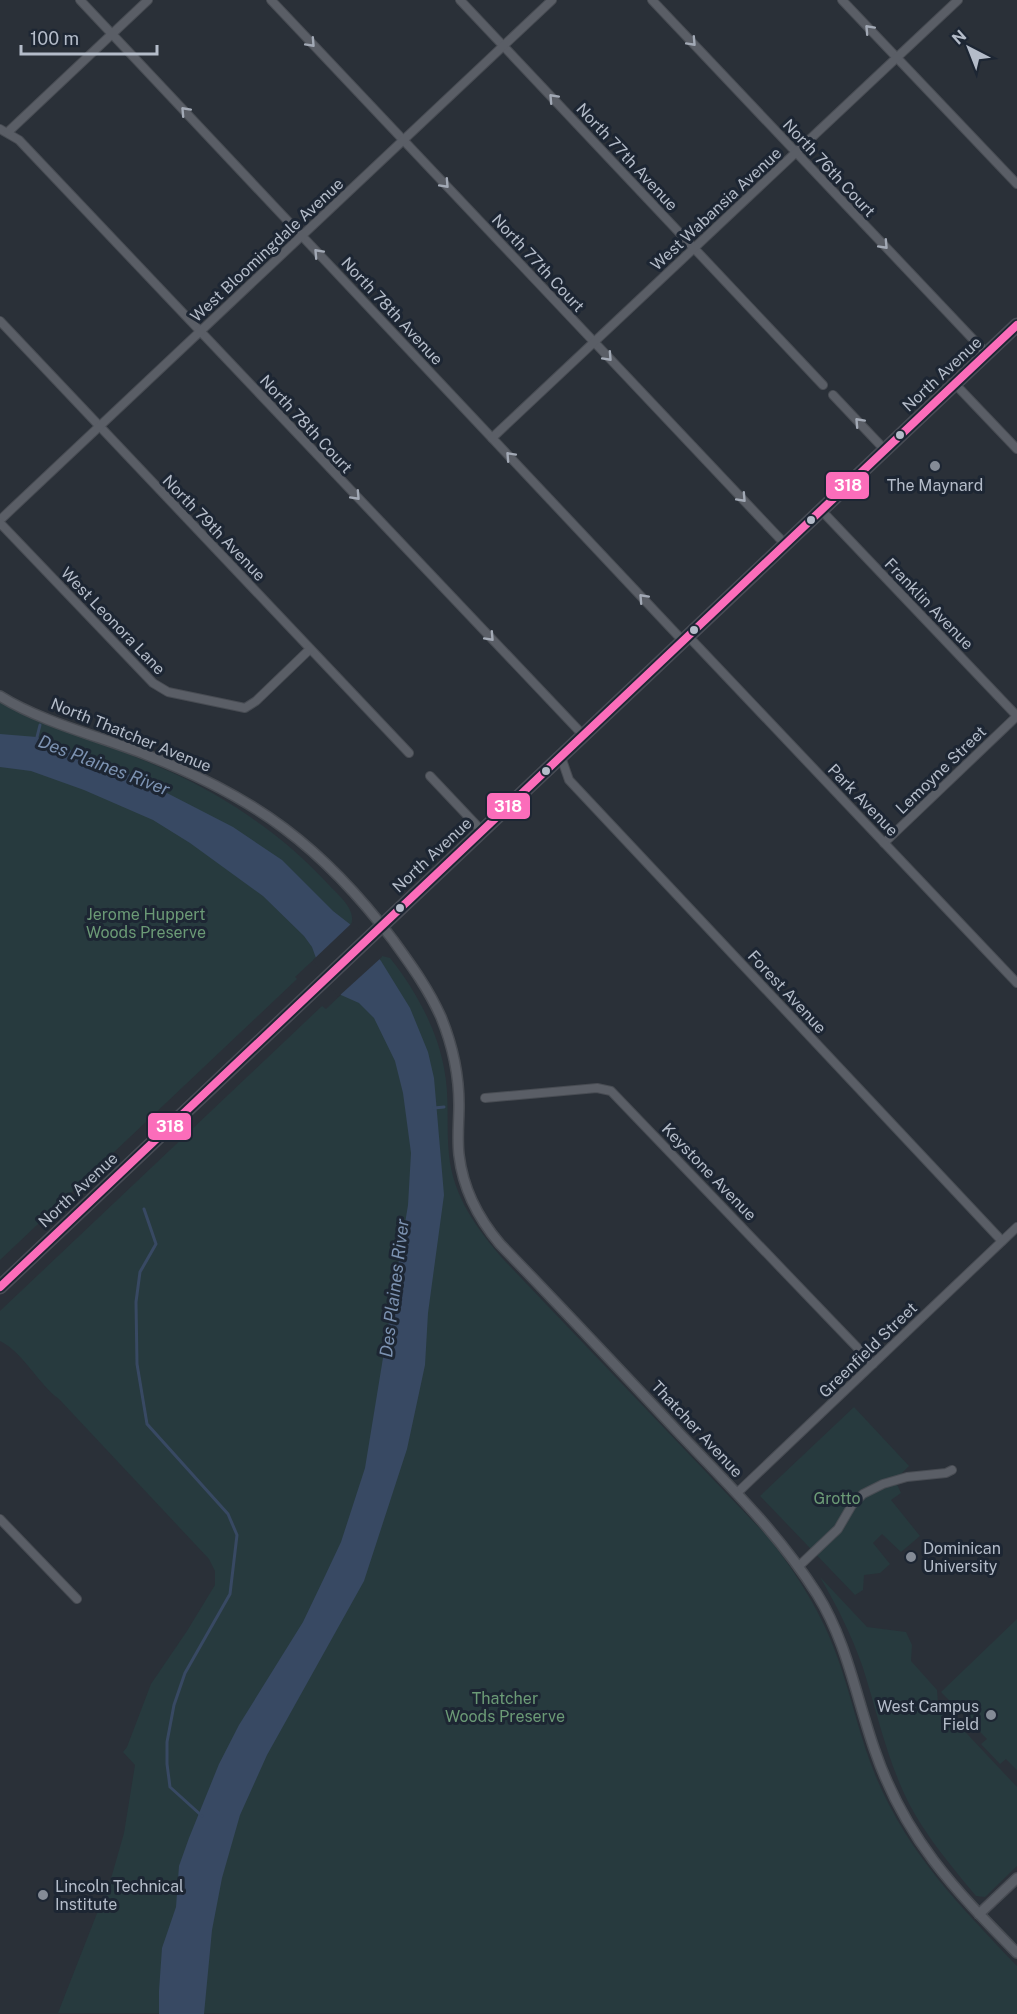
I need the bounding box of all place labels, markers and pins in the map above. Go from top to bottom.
unlabelled marker [894,429,906,441]
marker: The Maynard [928,459,942,473]
place label: The Maynard [887,476,983,495]
unlabelled marker [805,514,817,526]
unlabelled marker [688,624,700,636]
unlabelled marker [540,765,552,777]
unlabelled marker [394,902,406,914]
place label: Dominican University [923,1539,1001,1576]
marker: Dominican University [904,1550,918,1564]
place label: West Campus Field [877,1697,979,1734]
marker: West Campus Field [984,1708,998,1722]
place label: Lincoln Technical Institute [55,1877,184,1914]
marker: Lincoln Technical Institute [36,1888,50,1902]

